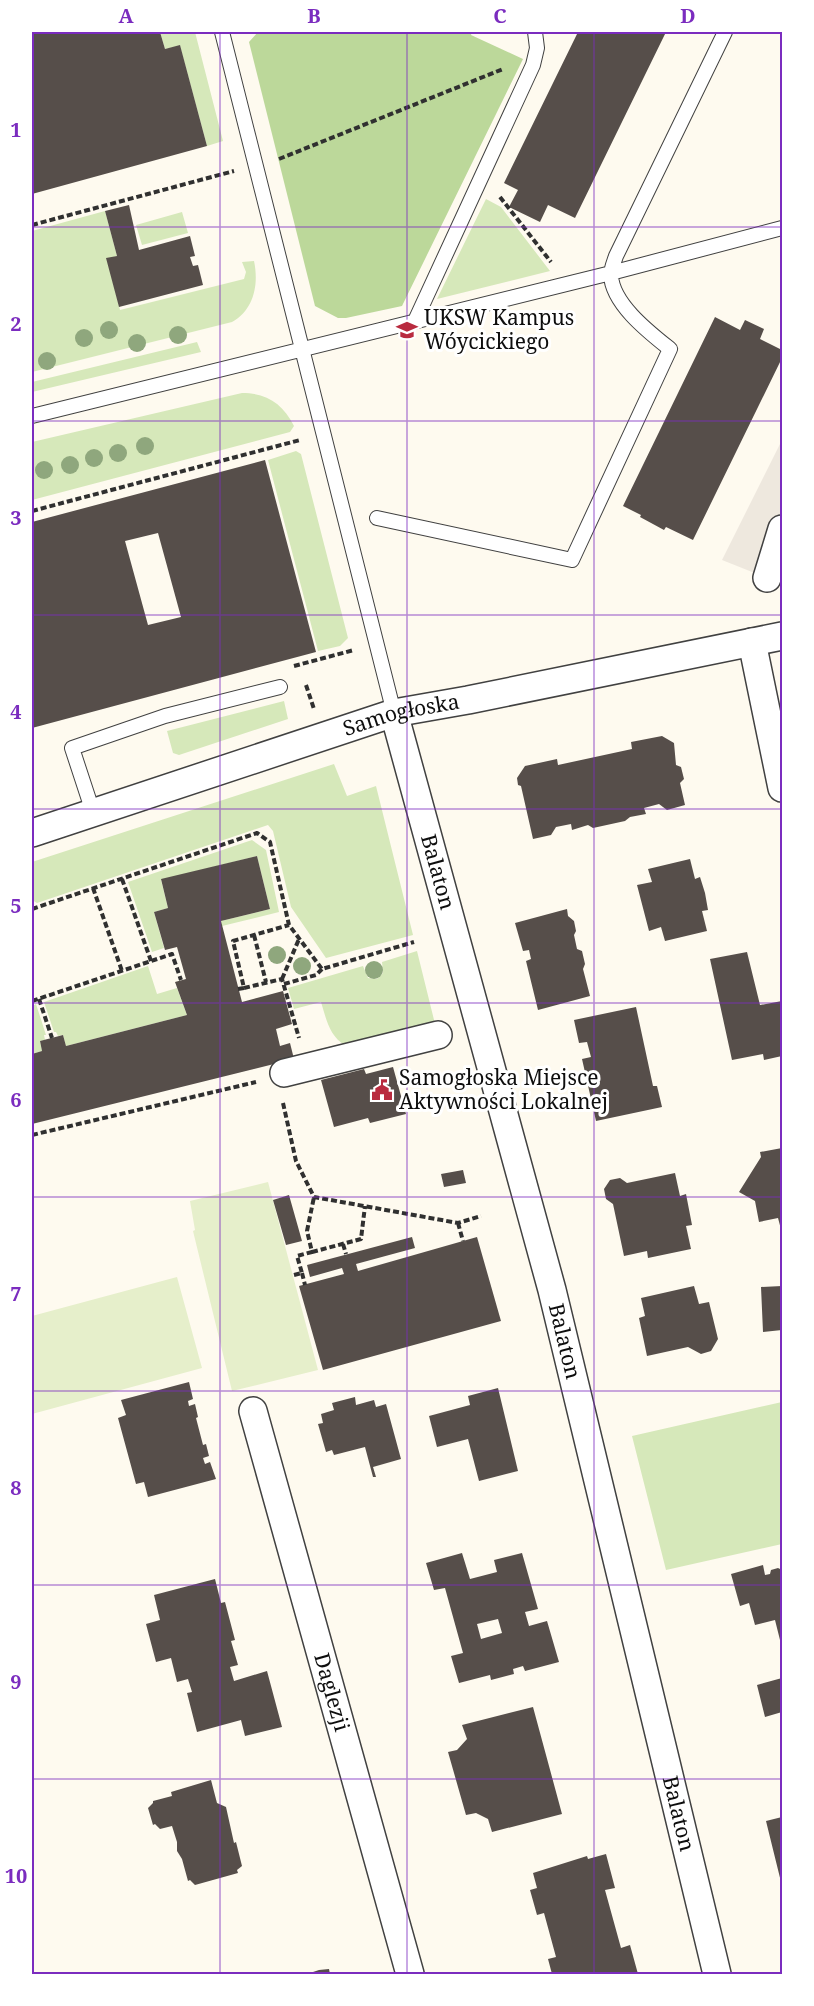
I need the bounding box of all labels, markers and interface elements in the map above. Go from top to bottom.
text: A [118,2,134,29]
text: B [307,2,321,29]
text: C [493,2,507,29]
text: D [680,2,696,29]
text: 1 [10,116,22,143]
place label: UKSW Kampus Wóycickiego [424,303,574,355]
text: 2 [10,310,22,337]
school or university icon: UKSW Kampus Wóycickiego [395,318,419,342]
text: 3 [10,504,22,531]
street label: Samogłoska [339,687,461,742]
text: 4 [10,698,22,725]
street label: Balaton [415,831,462,913]
text: 5 [10,892,22,919]
place label: Samogłoska Miejsce Aktywności Lokalnej [399,1063,608,1115]
public building icon: Samogłoska Miejsce Aktywności Lokalnej [370,1078,394,1102]
text: 6 [10,1086,22,1113]
text: 7 [10,1280,22,1307]
street label: Balaton [543,1300,588,1382]
text: 8 [10,1474,22,1501]
street label: Daglezji [308,1650,357,1735]
text: 9 [10,1668,22,1695]
street label: Balaton [657,1773,702,1854]
text: 10 [5,1862,27,1889]

